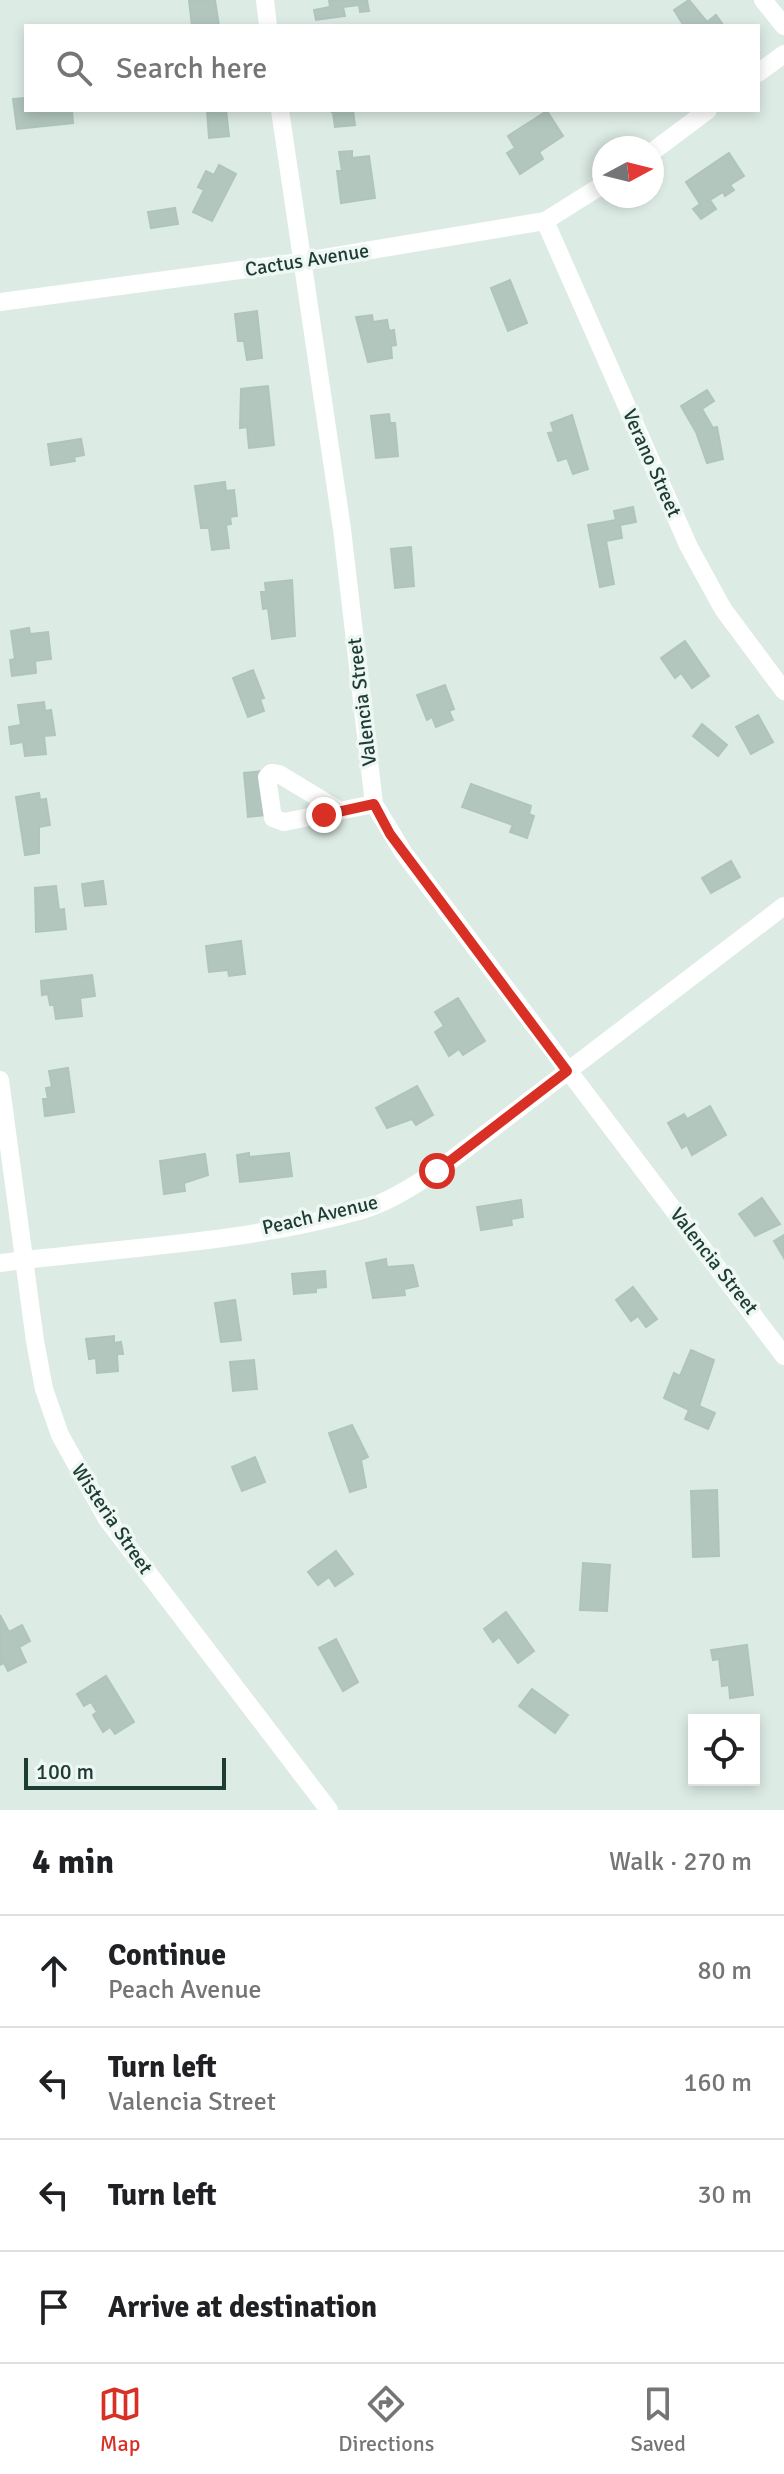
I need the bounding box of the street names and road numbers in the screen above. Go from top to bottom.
street label: Cactus Avenue [243,238,371,282]
street label: Verano Street [617,405,687,521]
street label: Valencia Street [342,636,382,768]
street label: Peach Avenue [260,1190,380,1240]
street label: Valencia Street [664,1202,764,1320]
street label: Wisteria Street [66,1459,158,1579]

